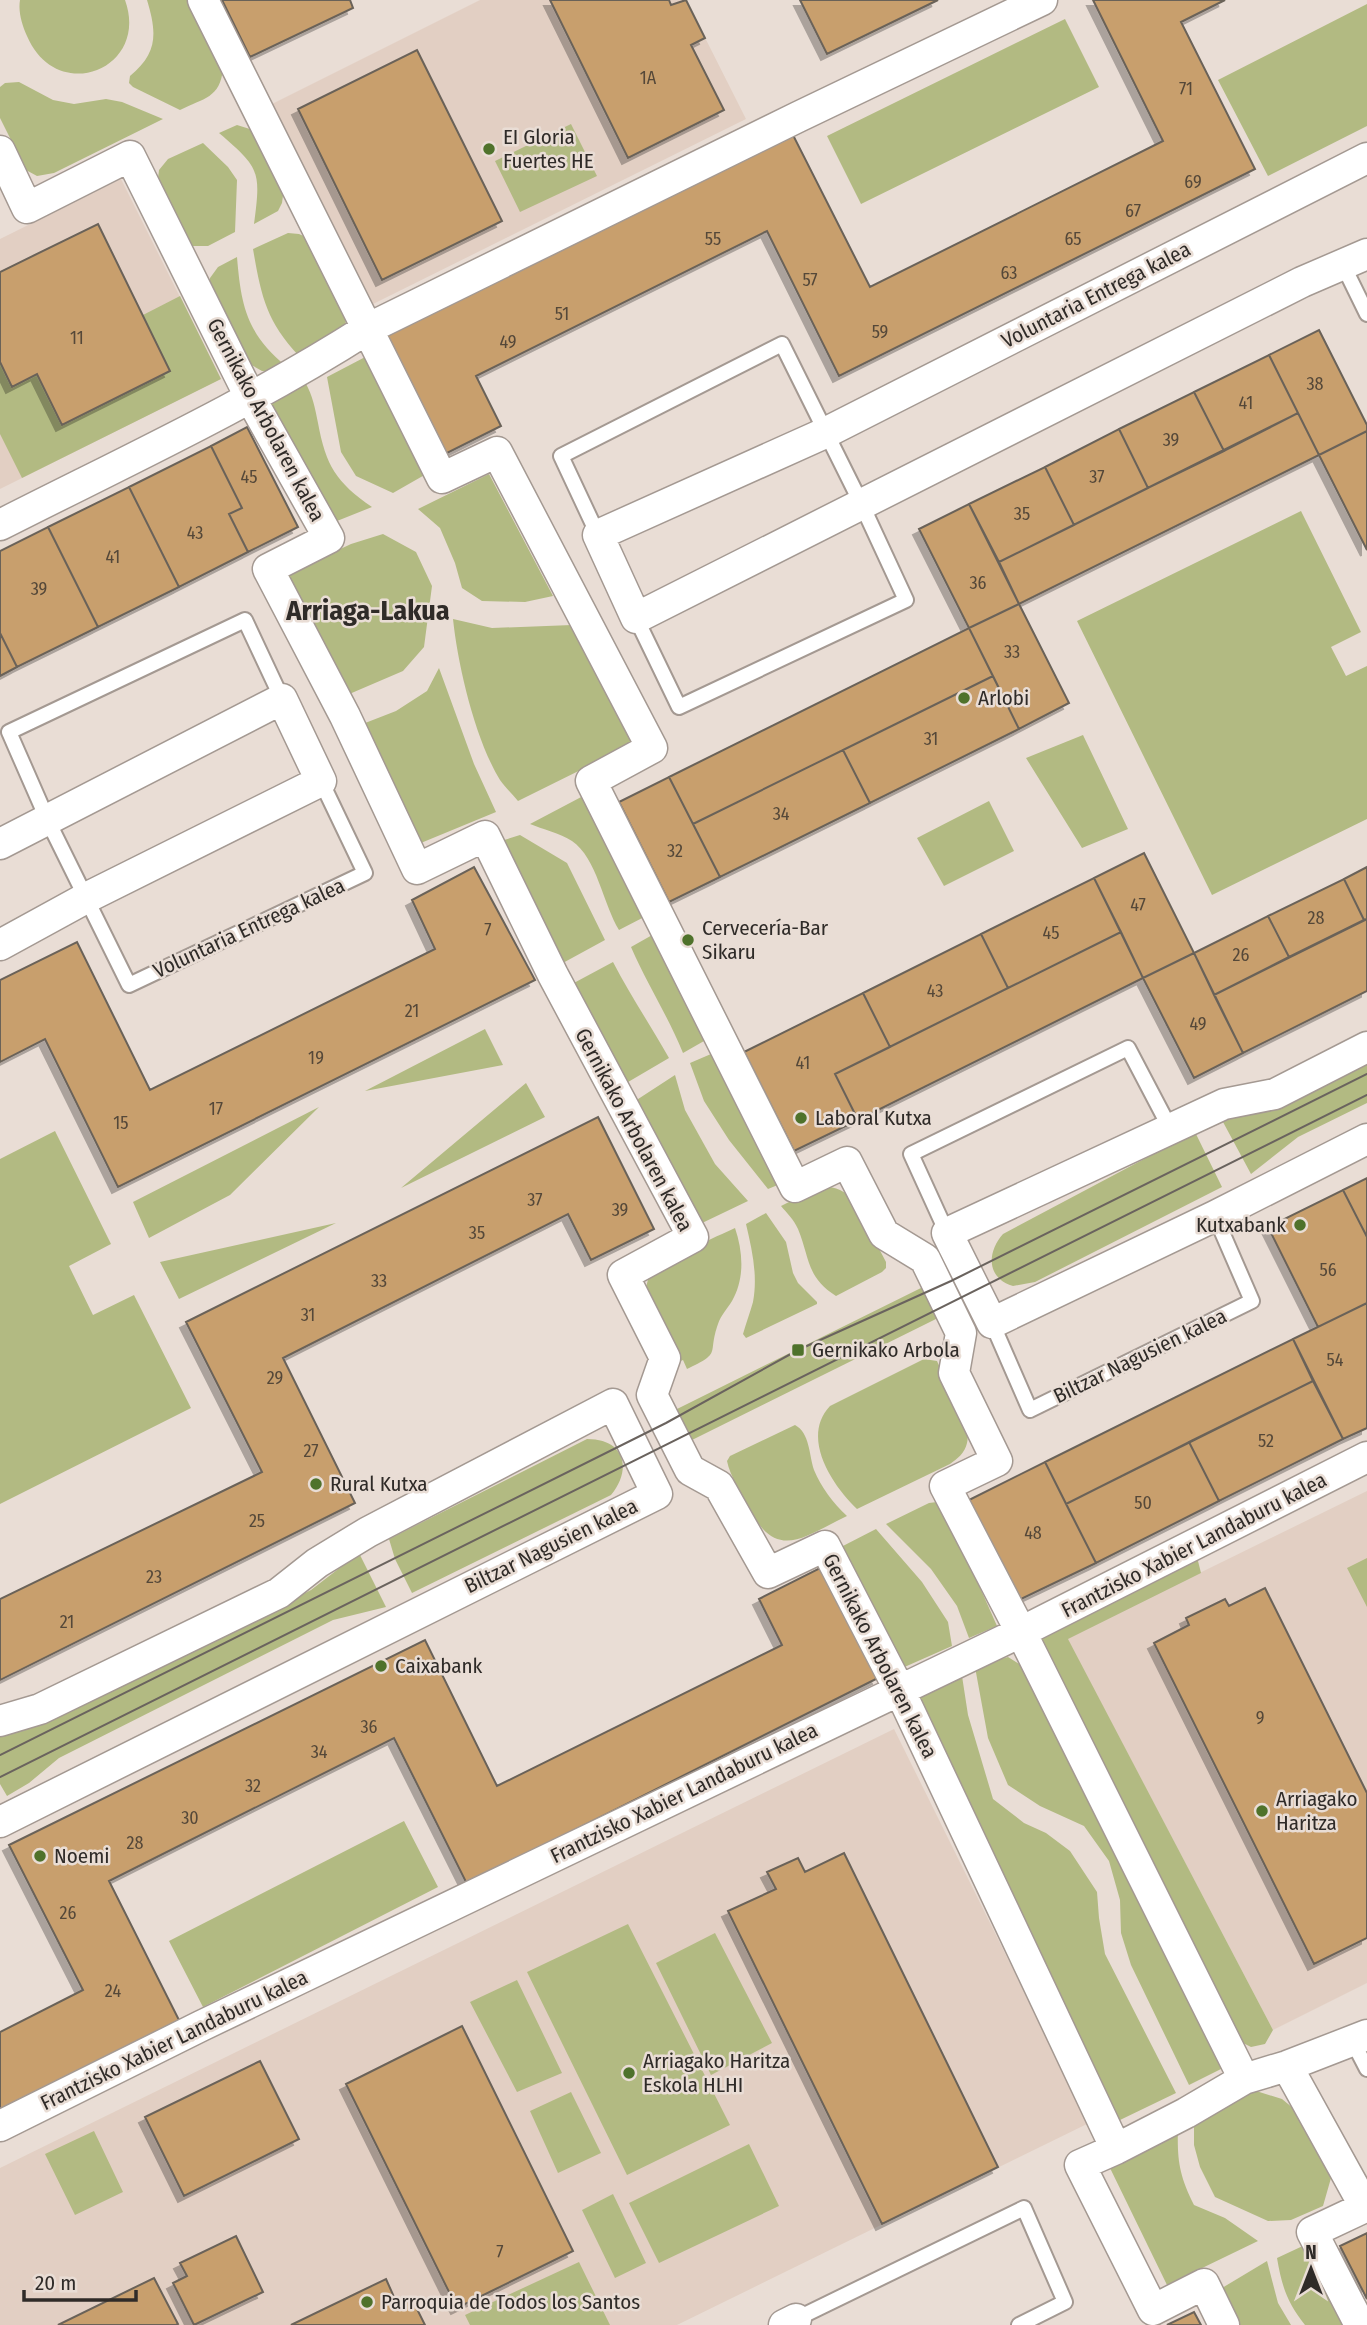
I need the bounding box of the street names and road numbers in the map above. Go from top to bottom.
street label: Voluntaria Entrega kalea [997,236,1195,354]
street label: Gernikako Arbolaren kalea [201,314,331,526]
street label: Voluntaria Entrega kalea [149,872,349,984]
street label: Gernikako Arbolaren kalea [569,1024,699,1236]
street label: Biltzar Nagusien kalea [1049,1303,1231,1409]
street label: Frantzisko Xabier Landaburu kalea [1057,1467,1331,1623]
street label: Biltzar Nagusien kalea [460,1493,642,1599]
street label: Gernikako Arbolaren kalea [817,1549,943,1763]
street label: Frantzisko Xabier Landaburu kalea [546,1717,822,1869]
street label: Frantzisko Xabier Landaburu kalea [36,1964,312,2116]

